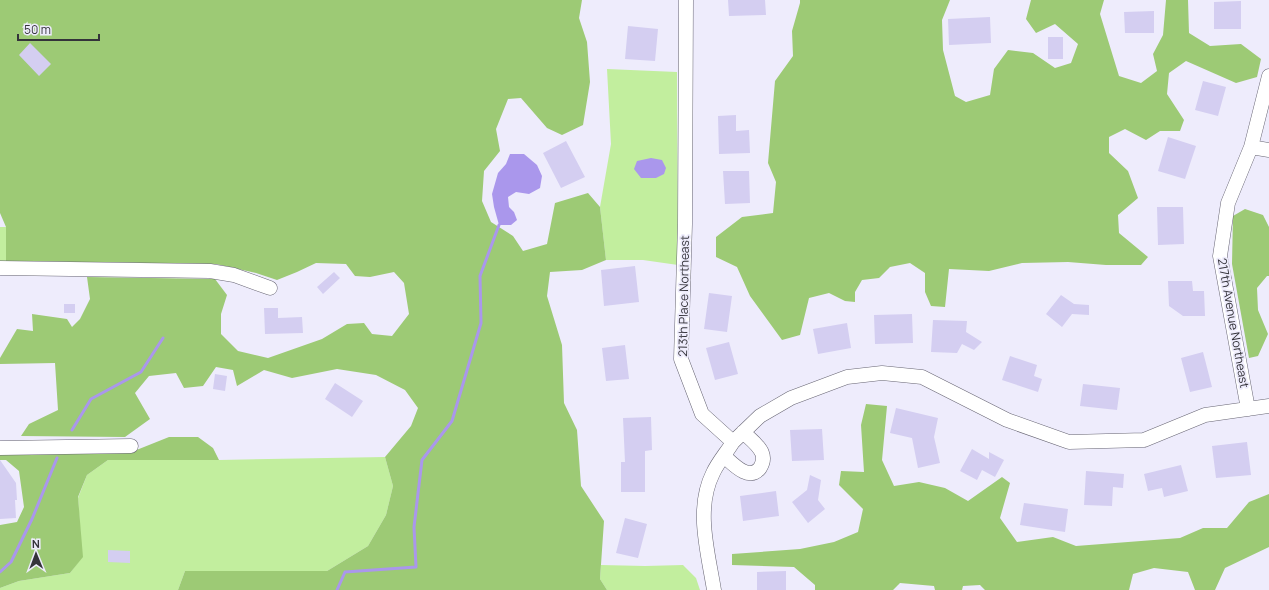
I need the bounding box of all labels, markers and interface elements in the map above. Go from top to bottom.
scale bar [18,16,99,42]
text: 50 m [24,21,51,38]
street label: 213th Place Northeast [674,235,693,357]
street label: 217th Avenue Northeast [1214,257,1253,389]
north arrow [16,534,56,574]
text: N [32,536,40,551]

